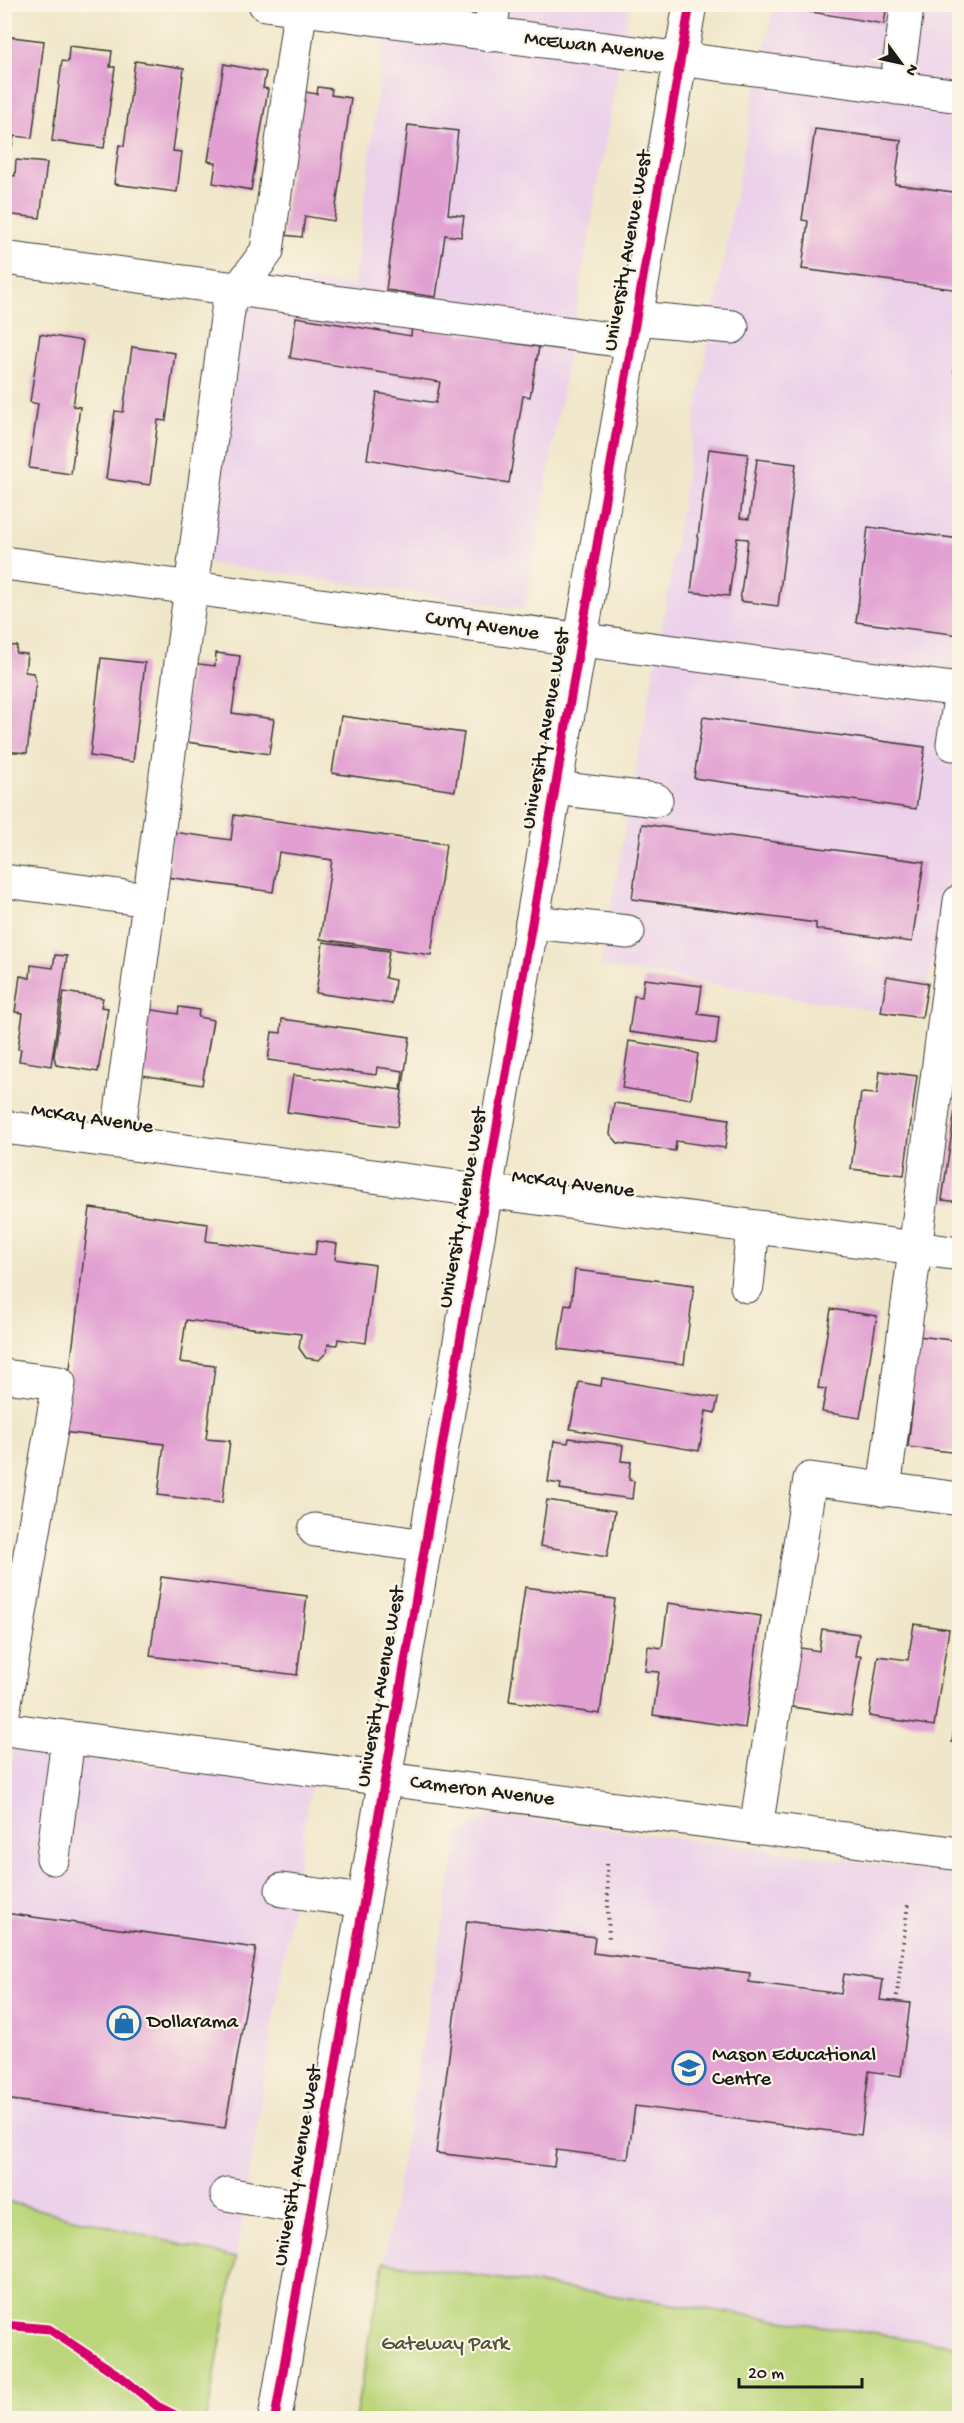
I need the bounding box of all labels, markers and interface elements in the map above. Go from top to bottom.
street label: McEwan Avenue [523,27,667,69]
north arrow [871,33,931,93]
text: N [900,60,921,79]
street label: University Avenue West [599,146,659,353]
street label: Curry Avenue [424,607,542,648]
street label: University Avenue West [517,624,577,831]
street label: McKay Avenue [29,1099,156,1141]
street label: University Avenue West [434,1103,494,1310]
street label: McKay Avenue [510,1165,637,1205]
street label: University Avenue West [352,1582,412,1789]
street label: Cameron Avenue [408,1771,557,1813]
shop icon: Dollarama [106,2005,142,2041]
place label: Dollarama [145,2011,239,2036]
place label: Mason Educational Centre [712,2044,876,2093]
school or university icon: Mason Educational Centre [671,2050,707,2086]
street label: University Avenue West [269,2061,329,2268]
park label: Gateway Park [381,2333,511,2358]
scale bar [739,2351,862,2389]
text: 20 m [748,2364,784,2385]

